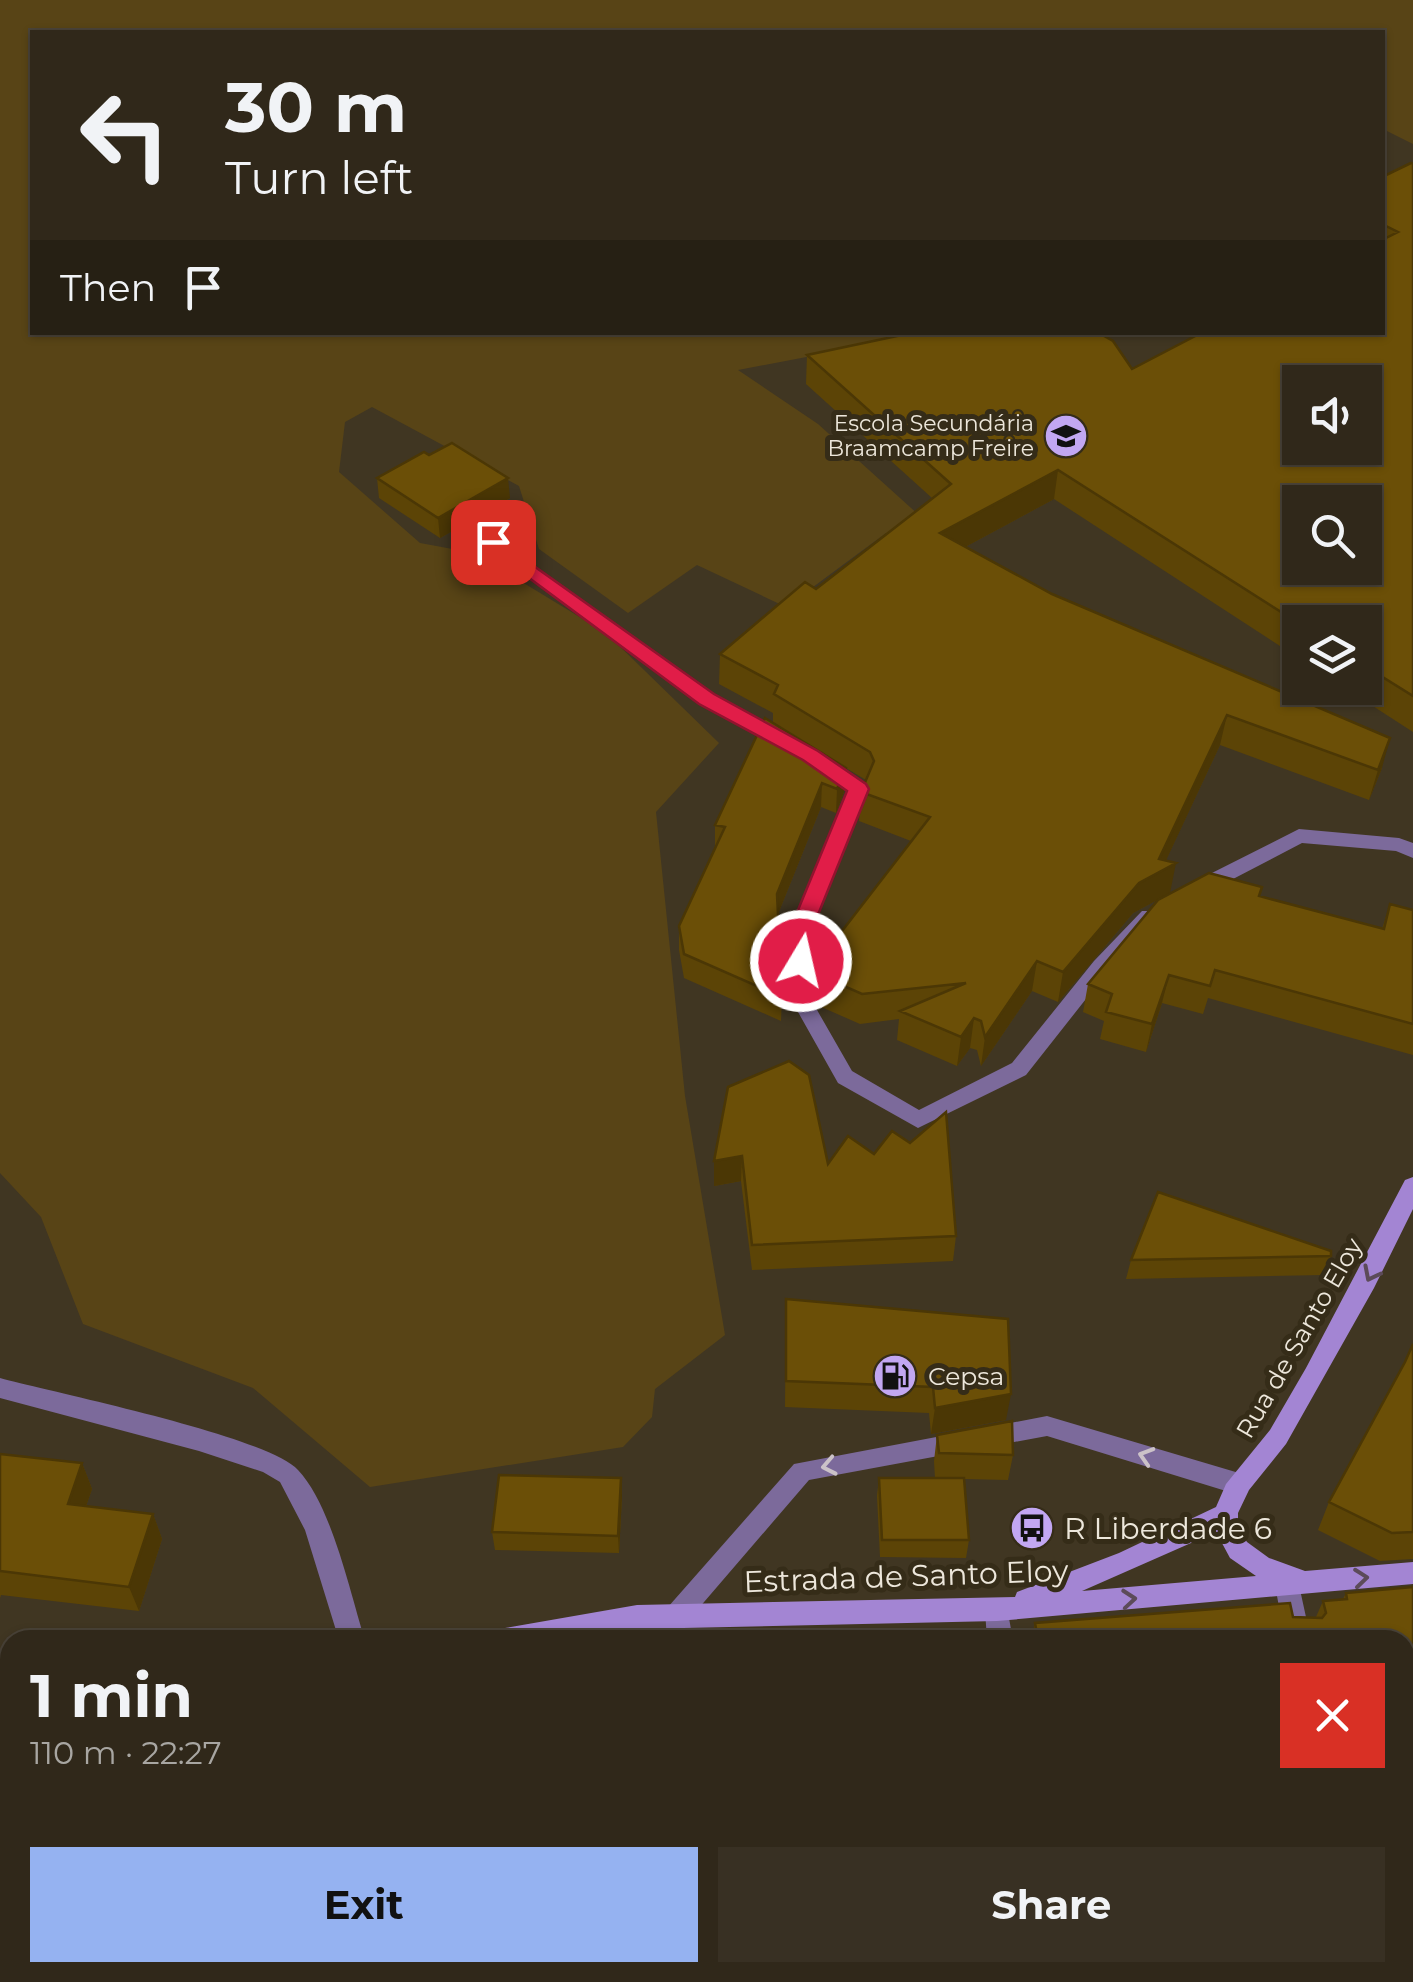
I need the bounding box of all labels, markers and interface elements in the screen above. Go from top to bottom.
text: 30 m [225,64,407,150]
icon: left [60,70,190,200]
text: Turn left [225,150,413,205]
icon: arrive [176,260,231,315]
text: Then [60,264,156,311]
map controls [1282,365,1382,705]
button: sound [1282,365,1382,465]
place label: Escola Secundária Braamcamp Freire [828,410,1034,462]
school or university icon: Escola Secundária Braamcamp Freire [1043,413,1089,459]
button: search [1282,485,1382,585]
pin [451,500,536,585]
icon: arrive [466,515,521,570]
button: layers [1282,605,1382,705]
position arrow [749,909,853,1013]
street label: Rua de Santo Eloy [1230,1232,1369,1443]
one-way arrow [1363,1264,1383,1282]
fuel station icon: Cepsa [872,1353,918,1399]
place label: Cepsa [928,1361,1004,1391]
one-way arrow [1138,1447,1155,1468]
one-way arrow [821,1455,838,1476]
bus stop icon: R Liberdade 6 [1009,1505,1055,1551]
place label: R Liberdade 6 [1064,1510,1272,1547]
street label: Estrada de Santo Eloy [743,1552,1070,1600]
one-way arrow [1354,1568,1370,1590]
one-way arrow [1122,1588,1138,1610]
text: 1 min [30,1659,193,1732]
button: close [1280,1663,1385,1768]
text: 110 m · 22:27 [30,1733,222,1772]
button: Exit [30,1847,698,1962]
button: Share [718,1847,1385,1962]

